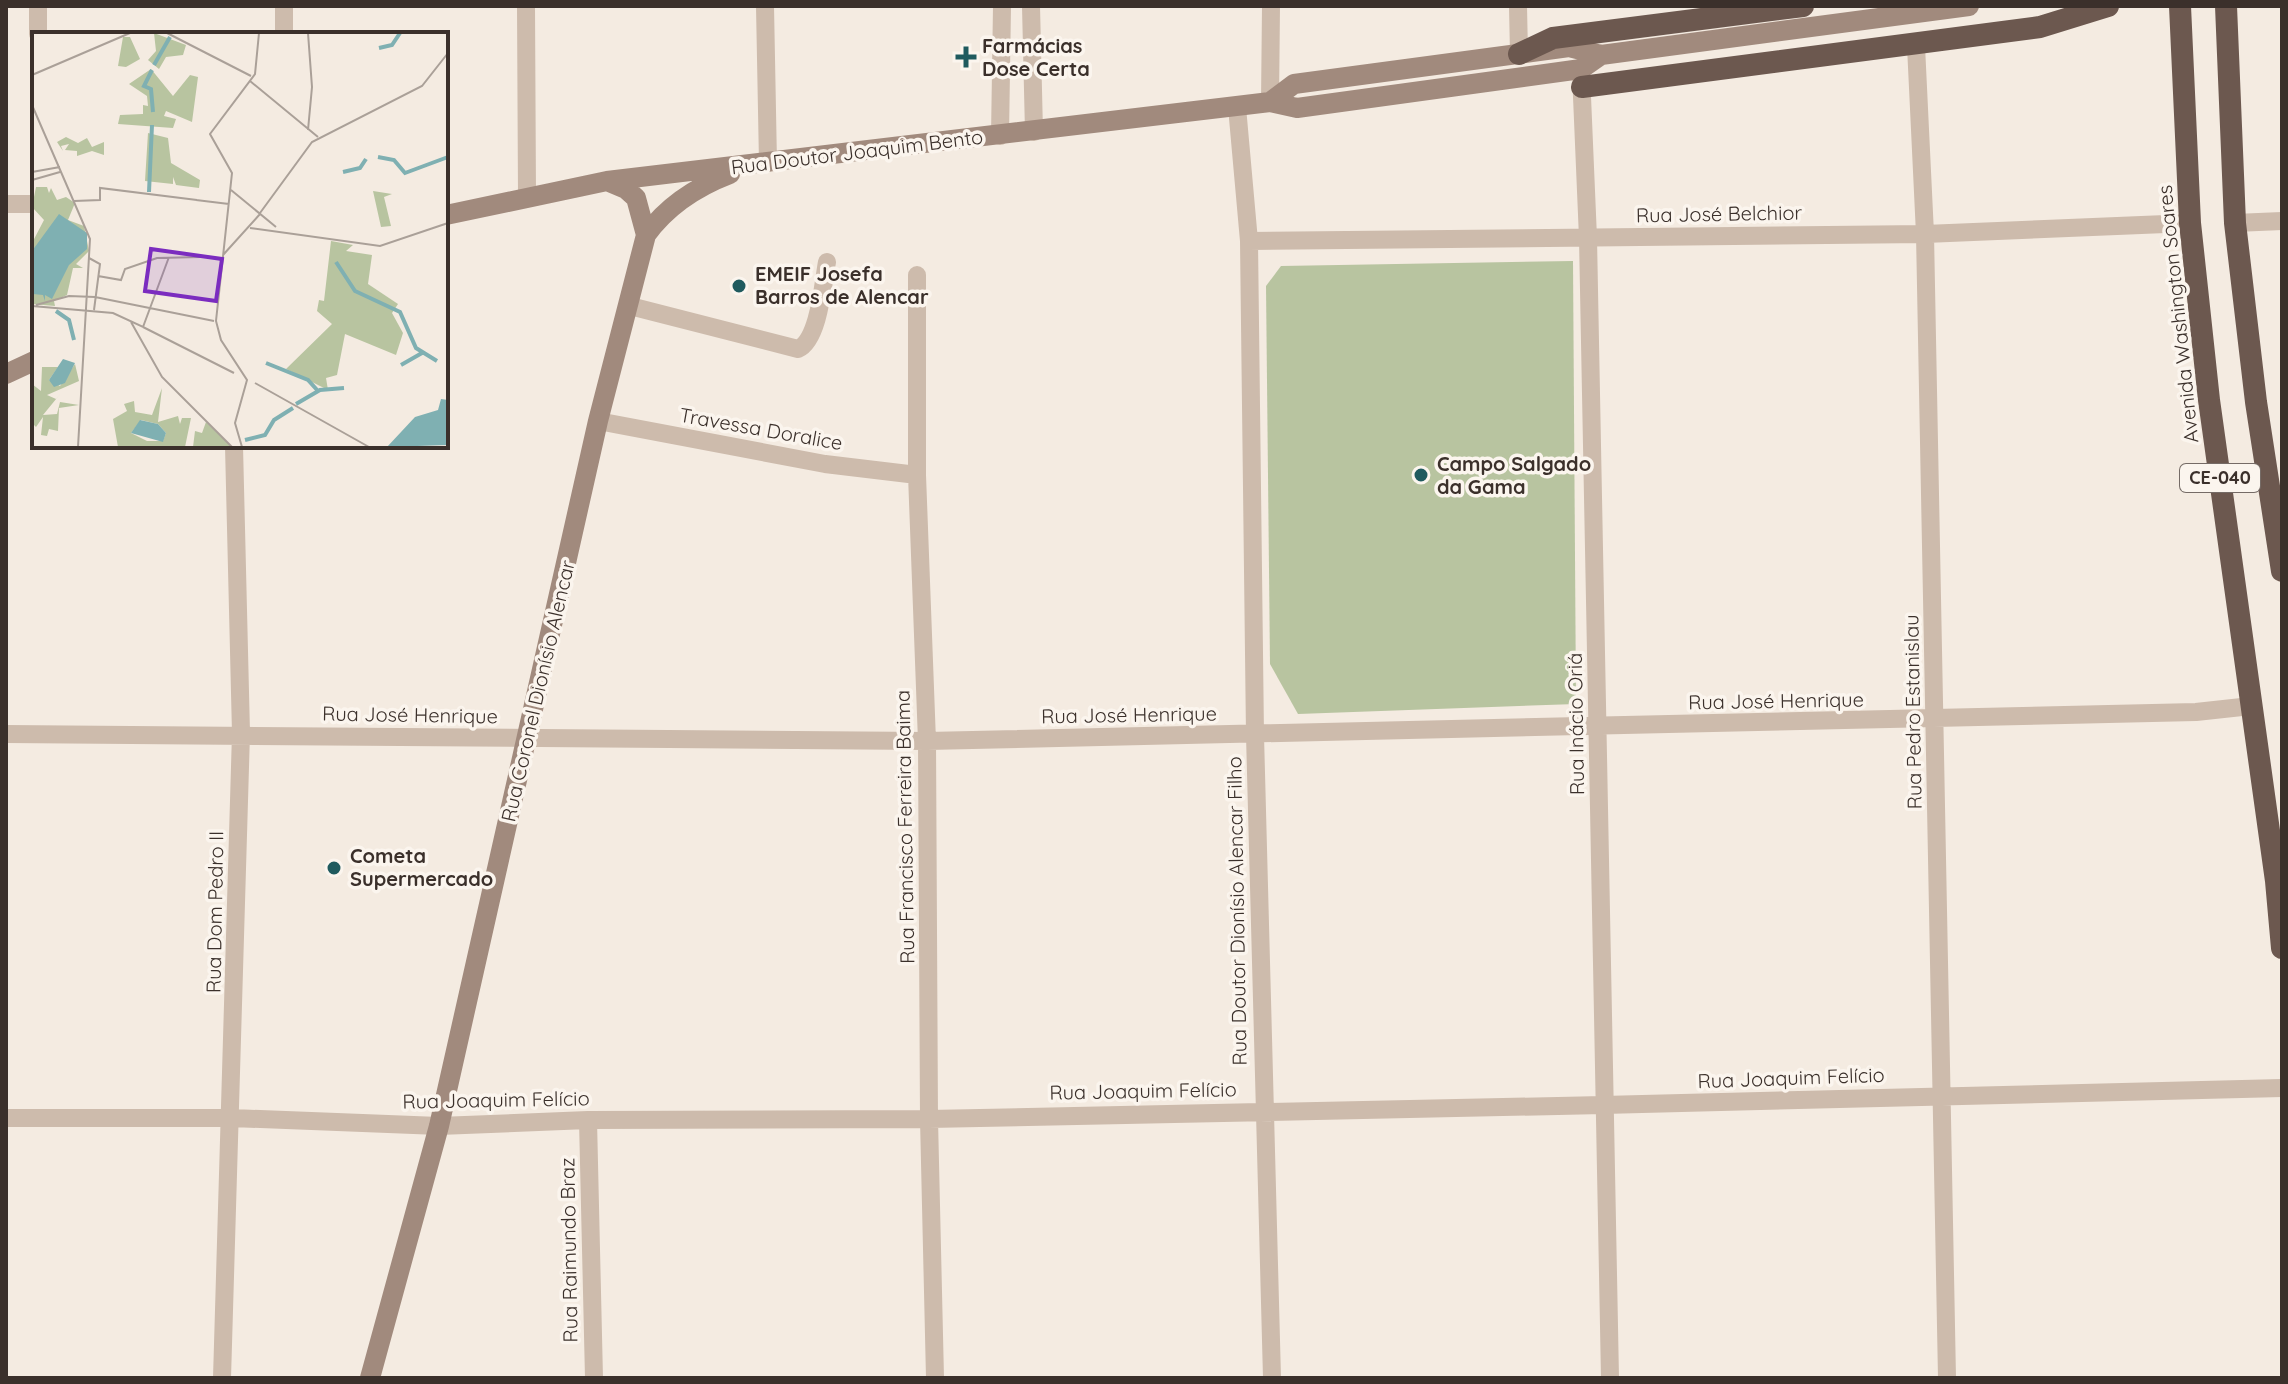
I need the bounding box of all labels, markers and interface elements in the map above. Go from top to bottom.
inset map [32,32,448,448]
place label: Farmácias Dose Certa [982,33,1090,81]
marker: Farmácias Dose Certa [957,48,975,66]
street label: Rua Doutor Joaquim Bento [729,124,984,179]
street label: Avenida Washington Soares [2152,184,2203,444]
street label: Rua José Belchior [1636,200,1803,227]
place label: EMEIF Josefa Barros de Alencar [755,261,929,309]
marker: EMEIF Josefa Barros de Alencar [730,277,748,295]
street label: Travessa Doralice [678,402,845,455]
place label: Campo Salgado da Gama [1437,451,1591,499]
road number: CE-040 [2180,464,2260,492]
marker: Campo Salgado da Gama [1412,466,1430,484]
street label: Rua Coronel Dionísio Alencar [495,557,580,824]
street label: Rua Pedro Estanislau [1898,614,1927,810]
street label: Rua Inácio Oriá [1562,653,1589,795]
street label: Rua José Henrique [1688,686,1864,715]
street label: Rua Francisco Ferreira Baima [890,690,919,964]
street label: Rua José Henrique [322,700,498,729]
street label: Rua José Henrique [1041,700,1217,729]
street label: Rua Doutor Dionísio Alencar Filho [1221,756,1252,1066]
street label: Rua Dom Pedro II [201,831,228,993]
place label: Cometa Supermercado [350,843,493,891]
marker: Cometa Supermercado [325,859,343,877]
street label: Rua Joaquim Felício [1697,1062,1885,1093]
street label: Rua Joaquim Felício [1049,1076,1237,1105]
street label: Rua Joaquim Felício [402,1085,590,1114]
street label: Rua Raimundo Braz [554,1157,583,1343]

